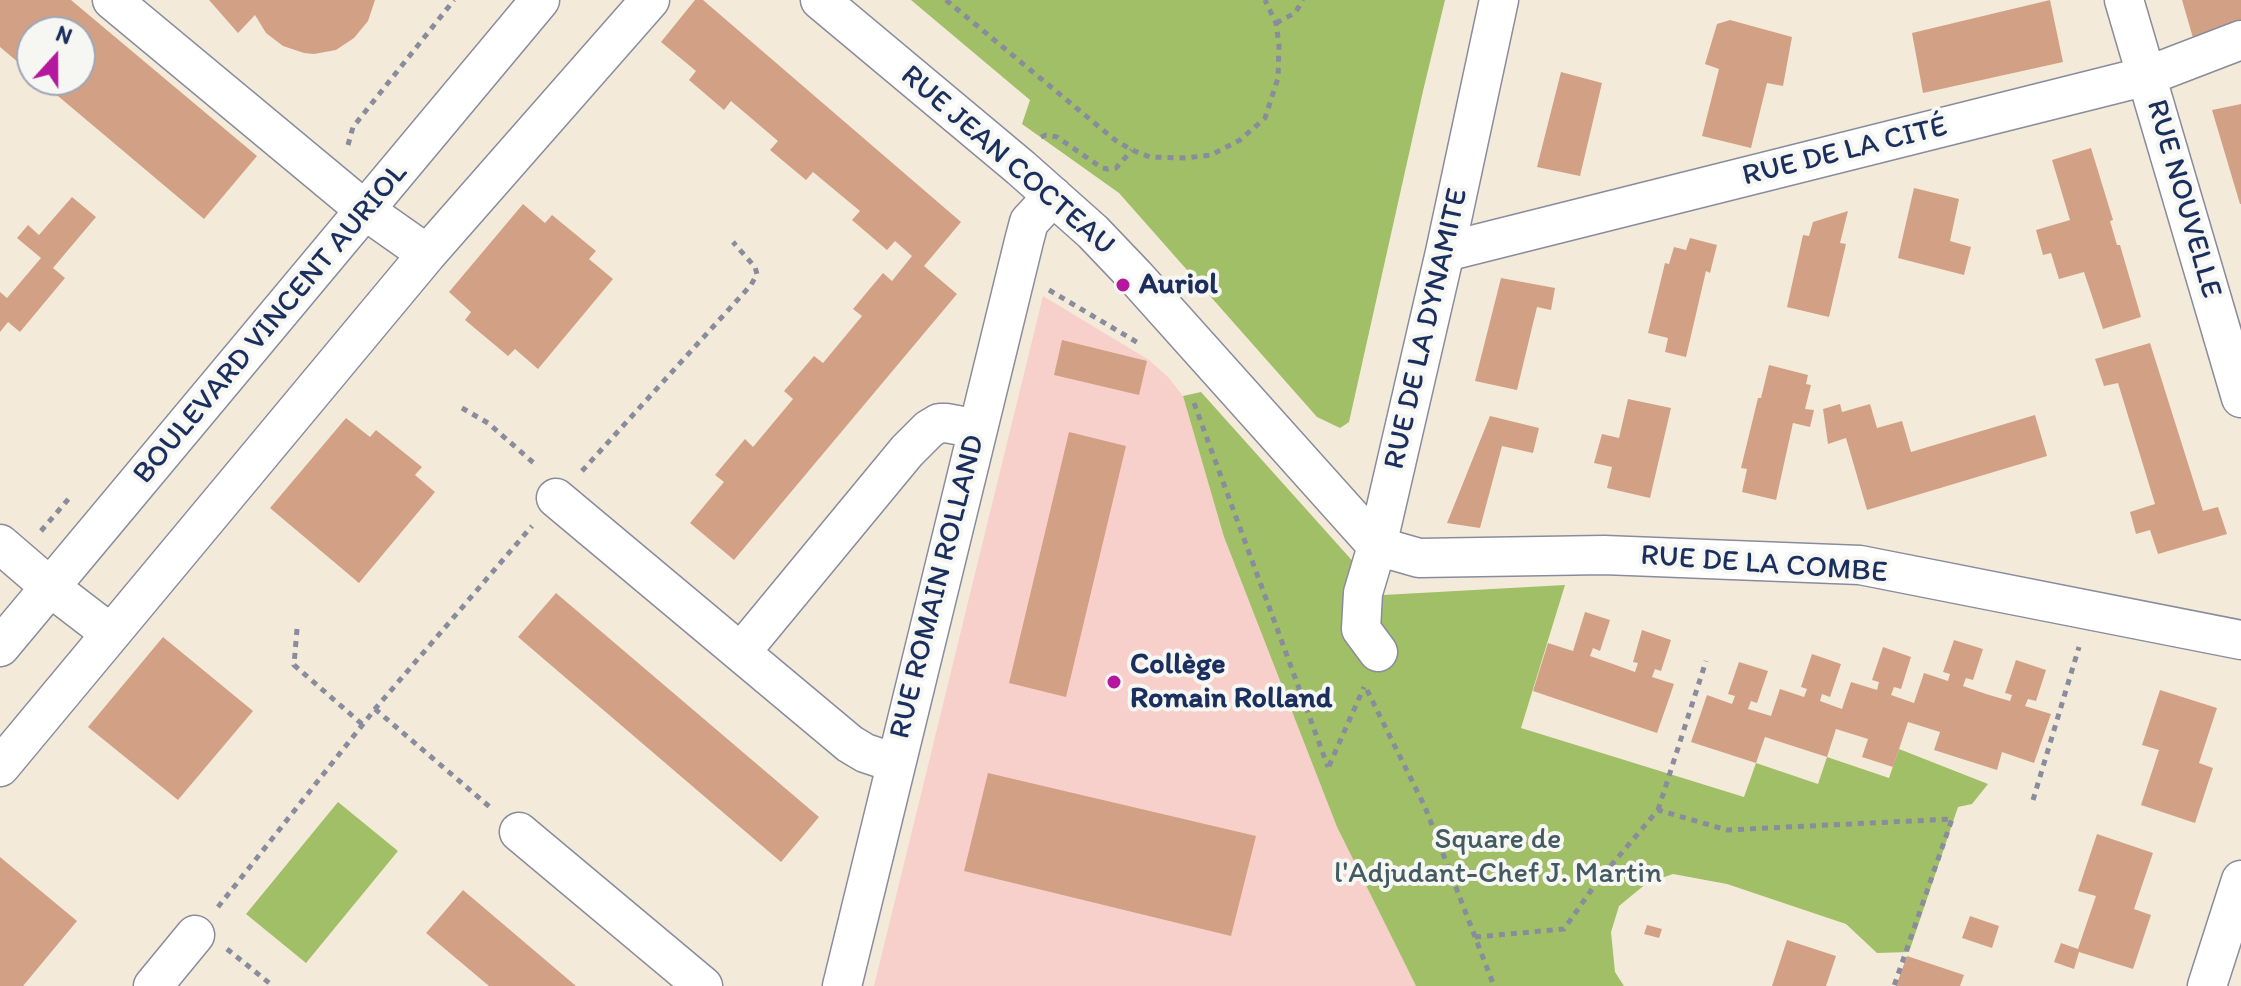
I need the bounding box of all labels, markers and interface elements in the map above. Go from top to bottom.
north arrow [16,16,96,96]
text: N [52,20,76,50]
street label: RUE JEAN COCTEAU [893,58,1121,264]
street label: RUE NOUVELLE [2137,96,2229,302]
street label: RUE DE LA CITÉ [1739,109,1951,195]
street label: BOULEVARD VINCENT AURIOL [126,156,416,492]
street label: RUE DE LA DYNAMITE [1377,185,1477,473]
place label: Auriol [1139,267,1218,303]
marker: Auriol [1114,276,1132,294]
street label: RUE ROMAIN ROLLAND [883,431,993,743]
street label: RUE DE LA COMBE [1639,538,1889,592]
place label: Collège Romain Rolland [1130,647,1332,718]
marker: Collège Romain Rolland [1105,673,1123,691]
park label: Square de l'Adjudant-Chef J. Martin [1334,822,1662,892]

